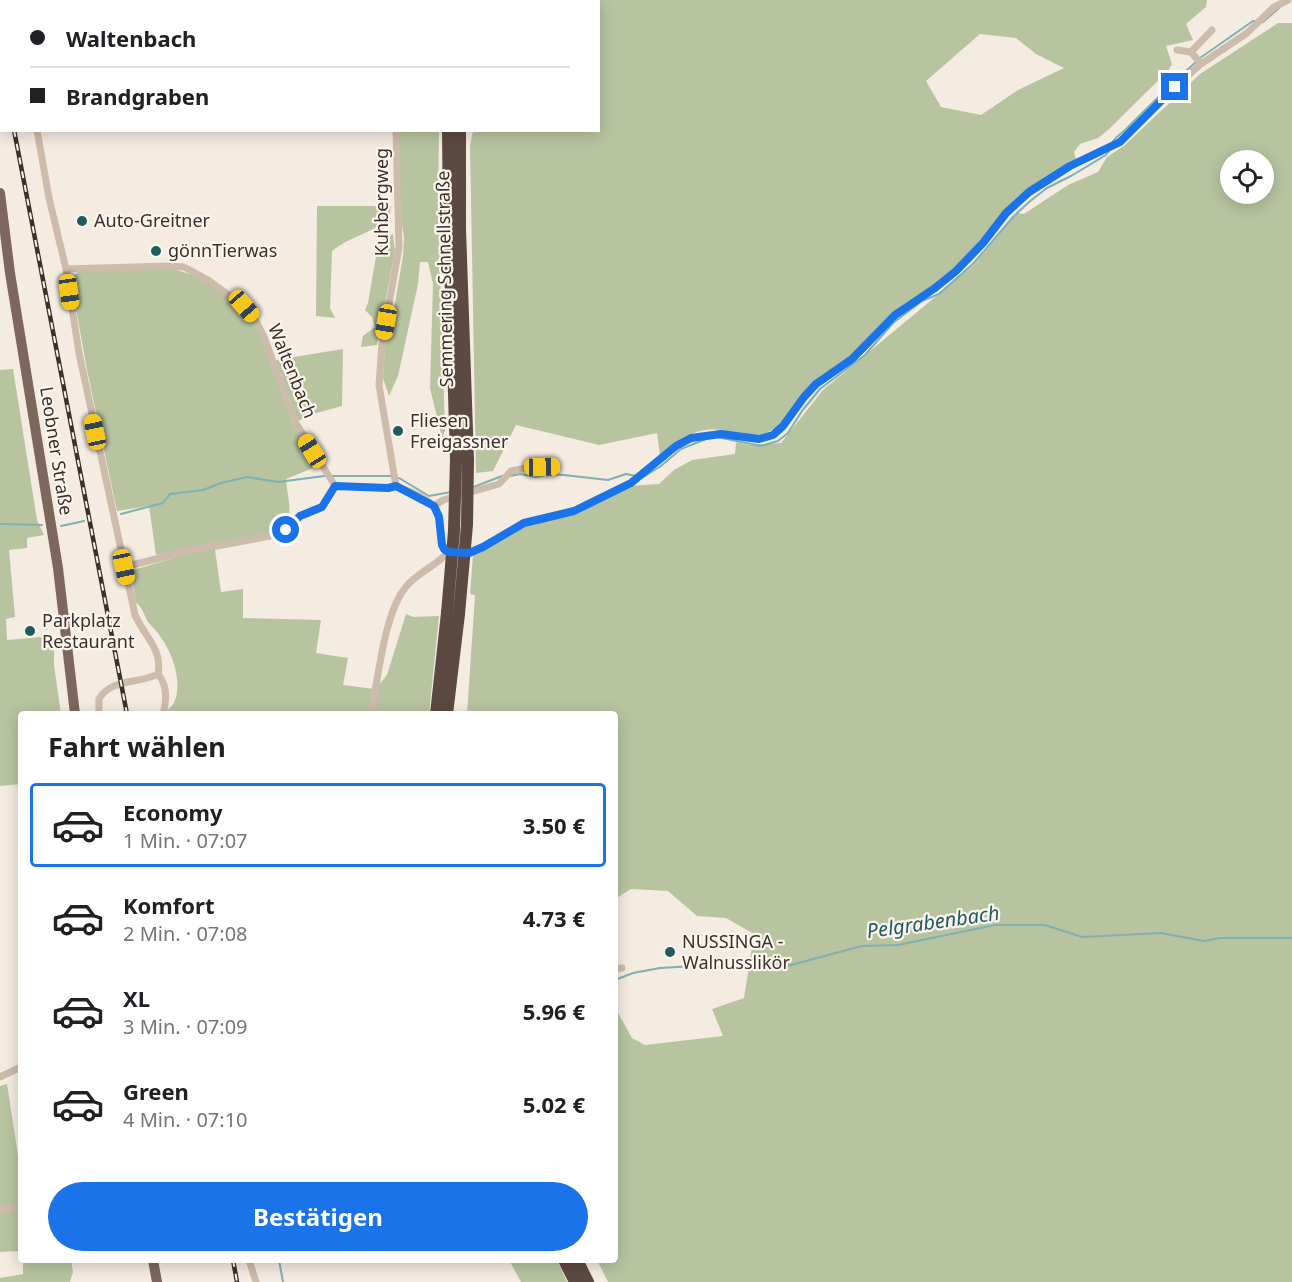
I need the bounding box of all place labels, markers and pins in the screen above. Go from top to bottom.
place label: Auto-Greitner [94,208,211,232]
marker: Auto-Greitner [75,214,89,228]
place label: gönnTierwas [168,238,277,262]
marker: gönnTierwas [149,244,163,258]
place label: Fliesen Freigassner [410,408,509,453]
marker: Fliesen Freigassner [391,424,405,438]
place label: Parkplatz Restaurant [42,608,135,653]
marker: Parkplatz Restaurant [23,624,37,638]
place label: NUSSINGA - Walnusslikör [682,929,790,974]
marker: NUSSINGA - Walnusslikör [663,945,677,959]

